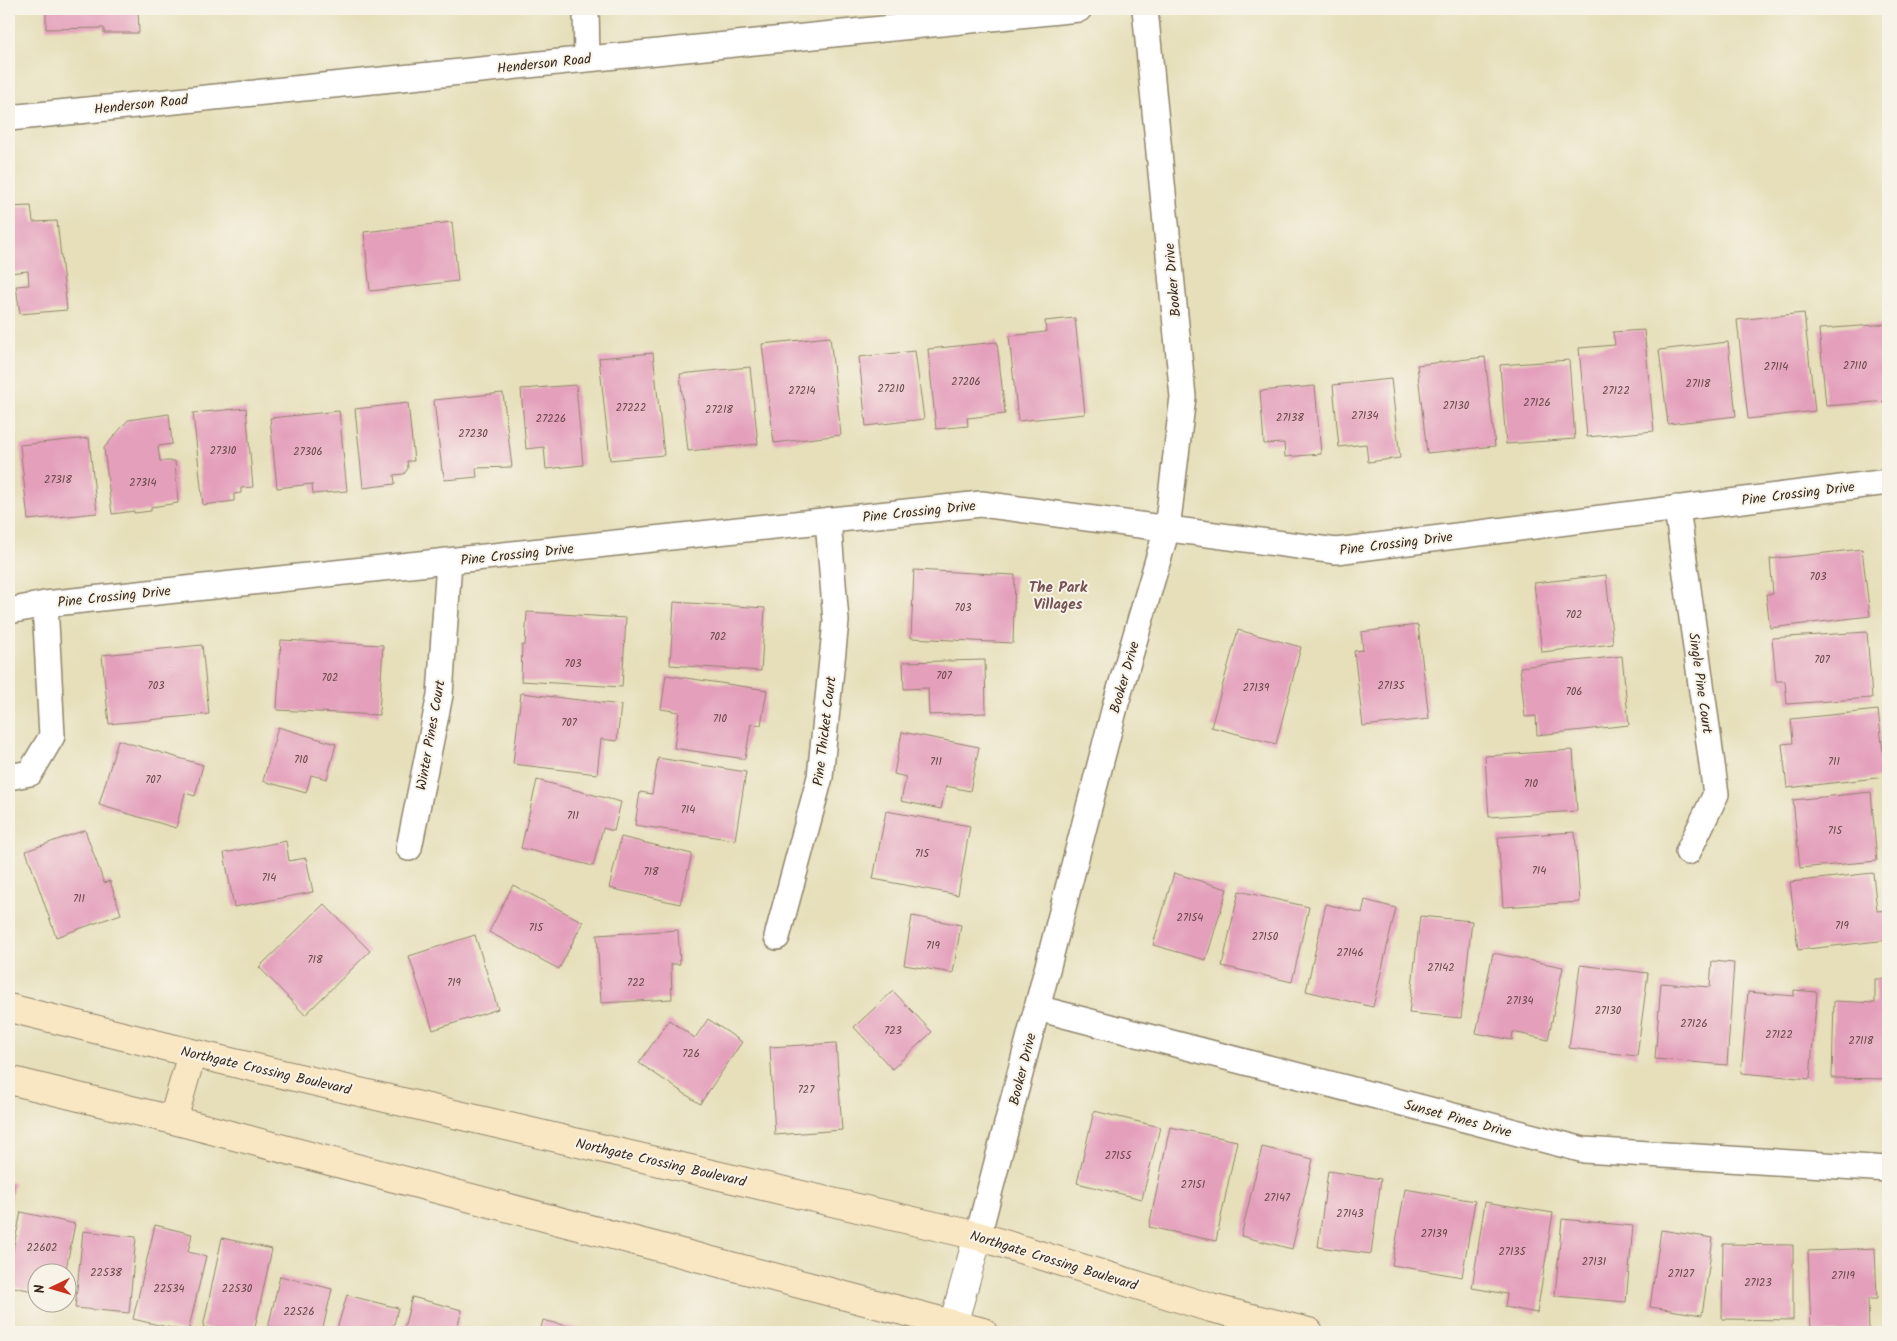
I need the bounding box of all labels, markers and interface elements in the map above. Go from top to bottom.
street label: Henderson Road [496,48,593,80]
street label: Henderson Road [93,89,190,121]
street label: Booker Drive [1159,241,1187,318]
house number: 27110 [1843,357,1867,375]
house number: 27114 [1764,358,1788,376]
house number: 27206 [951,373,981,391]
house number: 27118 [1686,375,1711,393]
house number: 27210 [878,380,905,398]
house number: 27214 [788,382,816,400]
house number: 27122 [1602,382,1630,400]
house number: 27126 [1523,394,1551,412]
house number: 27130 [1443,397,1470,415]
house number: 27222 [616,399,646,417]
house number: 27218 [705,401,733,419]
house number: 27134 [1351,407,1379,425]
house number: 27138 [1276,409,1304,427]
house number: 27226 [536,410,566,428]
house number: 27230 [458,425,488,443]
house number: 27310 [210,442,237,460]
house number: 27306 [293,443,323,461]
house number: 27318 [44,471,72,489]
house number: 27314 [129,474,157,492]
street label: Pine Crossing Drive [1740,476,1857,512]
street label: Pine Crossing Drive [861,495,978,529]
street label: Pine Crossing Drive [1338,526,1455,562]
street label: Pine Crossing Drive [459,538,576,572]
house number: 703 [1810,568,1826,586]
district label: The Park Villages [1029,576,1088,617]
street label: Pine Crossing Drive [56,580,173,614]
house number: 703 [955,599,971,617]
house number: 702 [1566,606,1582,624]
house number: 702 [710,628,726,646]
street label: Single Pine Court [1682,631,1718,736]
street label: Booker Drive [1104,638,1146,716]
house number: 707 [1814,651,1831,669]
house number: 703 [565,655,581,673]
house number: 707 [936,667,953,685]
house number: 702 [322,669,338,687]
street label: Pine Thicket Court [807,674,843,787]
house number: 703 [148,677,164,695]
house number: 27135 [1377,677,1406,695]
street label: Winter Pines Court [410,678,452,792]
house number: 27139 [1243,679,1270,697]
house number: 706 [1566,683,1582,701]
house number: 710 [713,710,728,728]
house number: 707 [561,714,578,732]
house number: 710 [294,751,309,769]
house number: 711 [930,753,942,771]
house number: 711 [1828,753,1840,771]
house number: 707 [145,771,162,789]
house number: 710 [1524,775,1539,793]
house number: 714 [681,801,695,819]
house number: 711 [567,807,579,825]
house number: 715 [1828,822,1843,840]
house number: 715 [915,845,930,863]
house number: 714 [1532,862,1546,880]
house number: 718 [643,863,659,881]
house number: 714 [262,869,276,887]
house number: 711 [73,890,85,908]
house number: 27154 [1177,909,1203,927]
house number: 719 [1835,917,1850,935]
house number: 715 [529,919,544,937]
house number: 27150 [1252,928,1279,946]
house number: 719 [926,937,941,955]
house number: 27146 [1336,944,1364,962]
house number: 718 [307,951,323,969]
house number: 27142 [1427,959,1455,977]
house number: 719 [447,974,462,992]
house number: 722 [627,974,645,992]
house number: 27134 [1506,992,1534,1010]
house number: 27130 [1595,1002,1622,1020]
house number: 27126 [1680,1015,1708,1033]
house number: 723 [884,1022,902,1040]
house number: 27122 [1765,1026,1793,1044]
street label: Booker Drive [1003,1030,1043,1108]
house number: 27118 [1849,1032,1874,1050]
street label: Northgate Crossing Boulevard [178,1041,354,1102]
house number: 726 [682,1045,700,1063]
house number: 727 [798,1081,815,1099]
street label: Sunset Pines Drive [1402,1094,1515,1144]
street label: Northgate Crossing Boulevard [573,1133,749,1194]
house number: 27155 [1105,1147,1132,1165]
house number: 27151 [1181,1176,1205,1194]
house number: 27147 [1264,1189,1291,1207]
house number: 27143 [1336,1205,1364,1223]
street label: Northgate Crossing Boulevard [967,1225,1141,1297]
house number: 27139 [1421,1225,1448,1243]
house number: 22602 [27,1239,57,1257]
house number: 27135 [1498,1243,1527,1261]
house number: 27131 [1582,1253,1606,1271]
north arrow [28,1264,78,1314]
house number: 22538 [90,1264,122,1282]
house number: 27127 [1668,1265,1695,1283]
house number: 27119 [1831,1267,1855,1285]
house number: 27123 [1744,1274,1772,1292]
house number: 22534 [153,1280,185,1298]
house number: 22530 [222,1280,253,1298]
text: N [29,1284,51,1294]
house number: 22526 [283,1303,315,1321]

